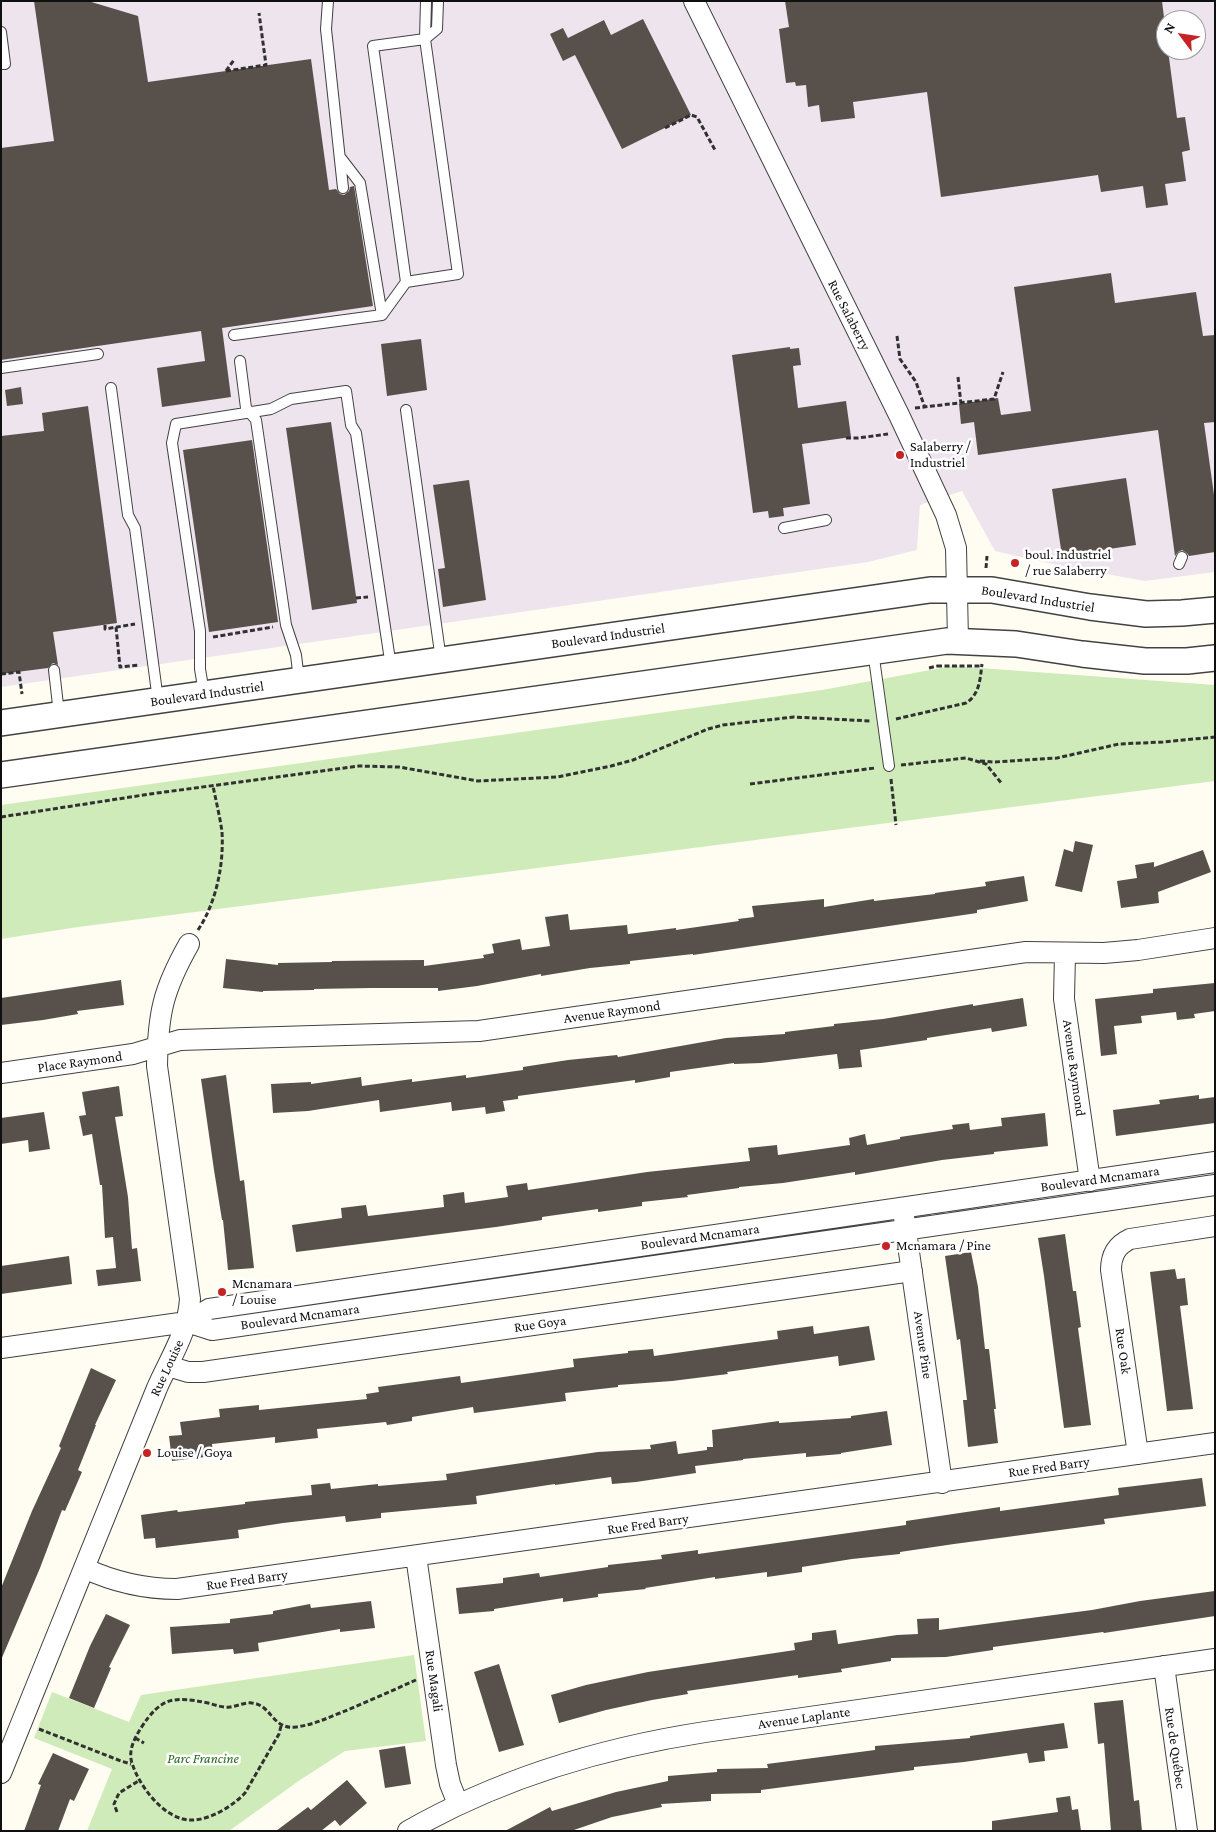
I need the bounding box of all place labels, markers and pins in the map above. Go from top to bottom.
place label: Salaberry / Industriel [910,439,971,472]
marker: Salaberry / Industriel [894,449,906,461]
place label: boul. Industriel / rue Salaberry [1025,547,1111,580]
marker: boul. Industriel / rue Salaberry [1009,557,1021,569]
place label: Mcnamara / Pine [896,1238,991,1254]
marker: Mcnamara / Pine [880,1240,892,1252]
place label: Mcnamara / Louise [232,1276,292,1308]
marker: Mcnamara / Louise [216,1286,228,1298]
place label: Louise / Goya [157,1445,233,1461]
marker: Louise / Goya [141,1447,153,1459]

